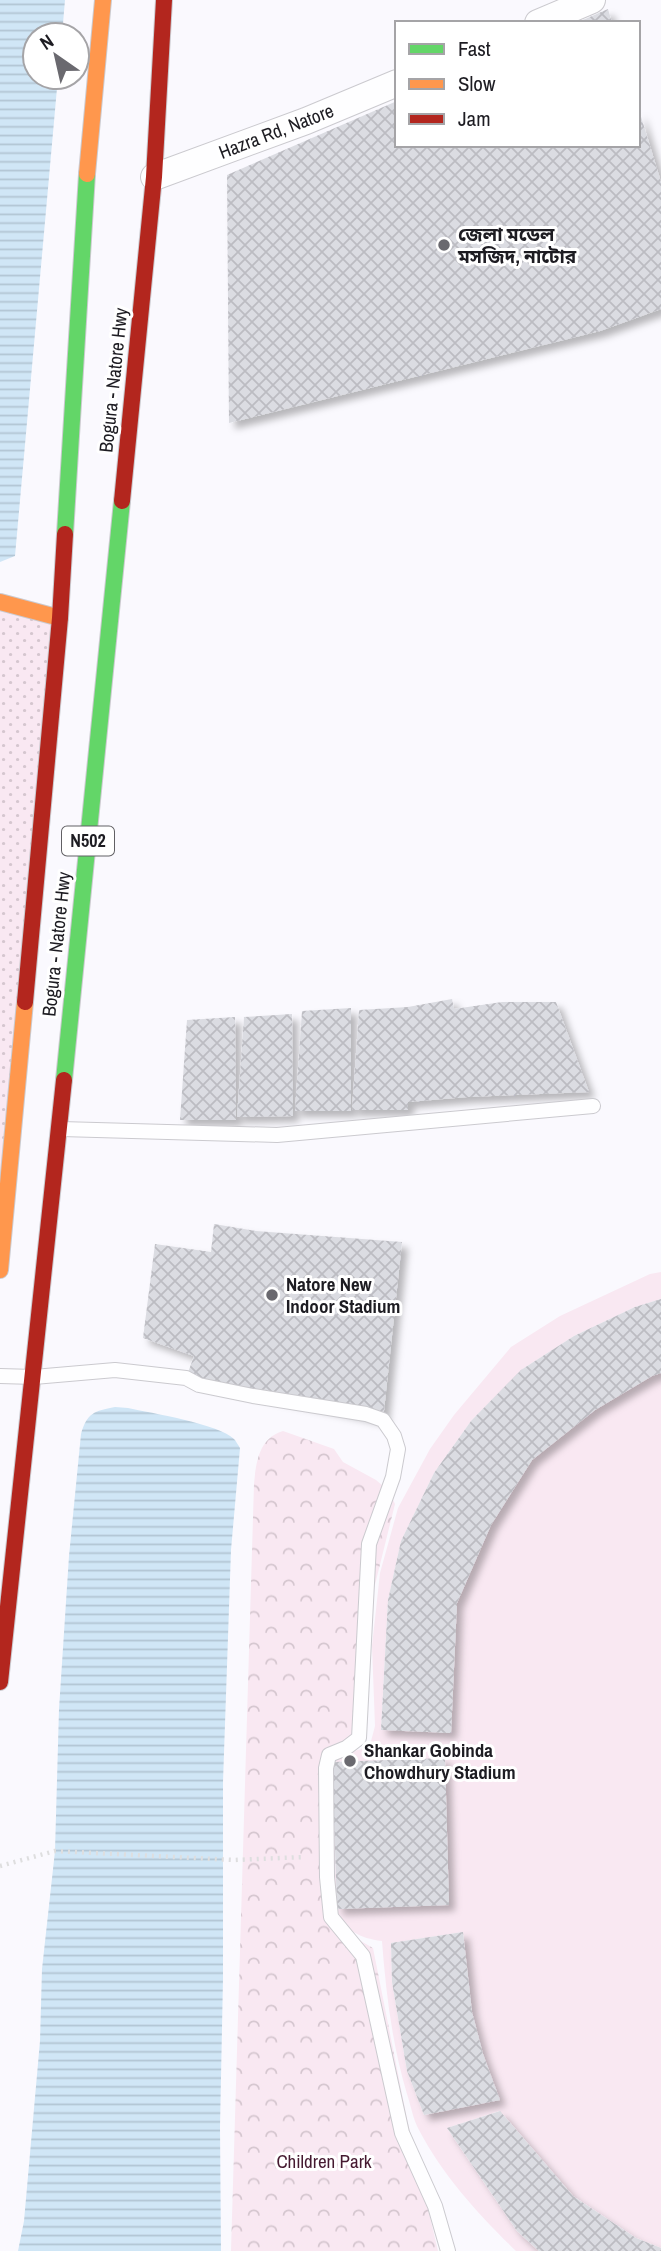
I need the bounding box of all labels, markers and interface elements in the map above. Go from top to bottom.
north arrow [21,21,91,91]
legend [395,21,640,147]
text: N [35,28,58,56]
text: Fast [458,34,491,63]
text: Slow [458,69,496,98]
street label: Hazra Rd, Natore [215,97,337,165]
text: Jam [458,104,491,133]
place label: জেলা মডেল মসজিদ, নাটোর [457,221,577,269]
marker: জেলা মডেল মসজিদ, নাটোর [436,237,452,253]
street label: Bogura - Natore Hwy [92,306,134,454]
road number: N502 [62,826,114,856]
street label: Bogura - Natore Hwy [35,870,77,1018]
place label: Natore New Indoor Stadium [286,1271,400,1319]
marker: Natore New Indoor Stadium [264,1287,280,1303]
place label: Shankar Gobinda Chowdhury Stadium [364,1737,516,1785]
marker: Shankar Gobinda Chowdhury Stadium [342,1753,358,1769]
park label: Children Park [276,2148,372,2174]

